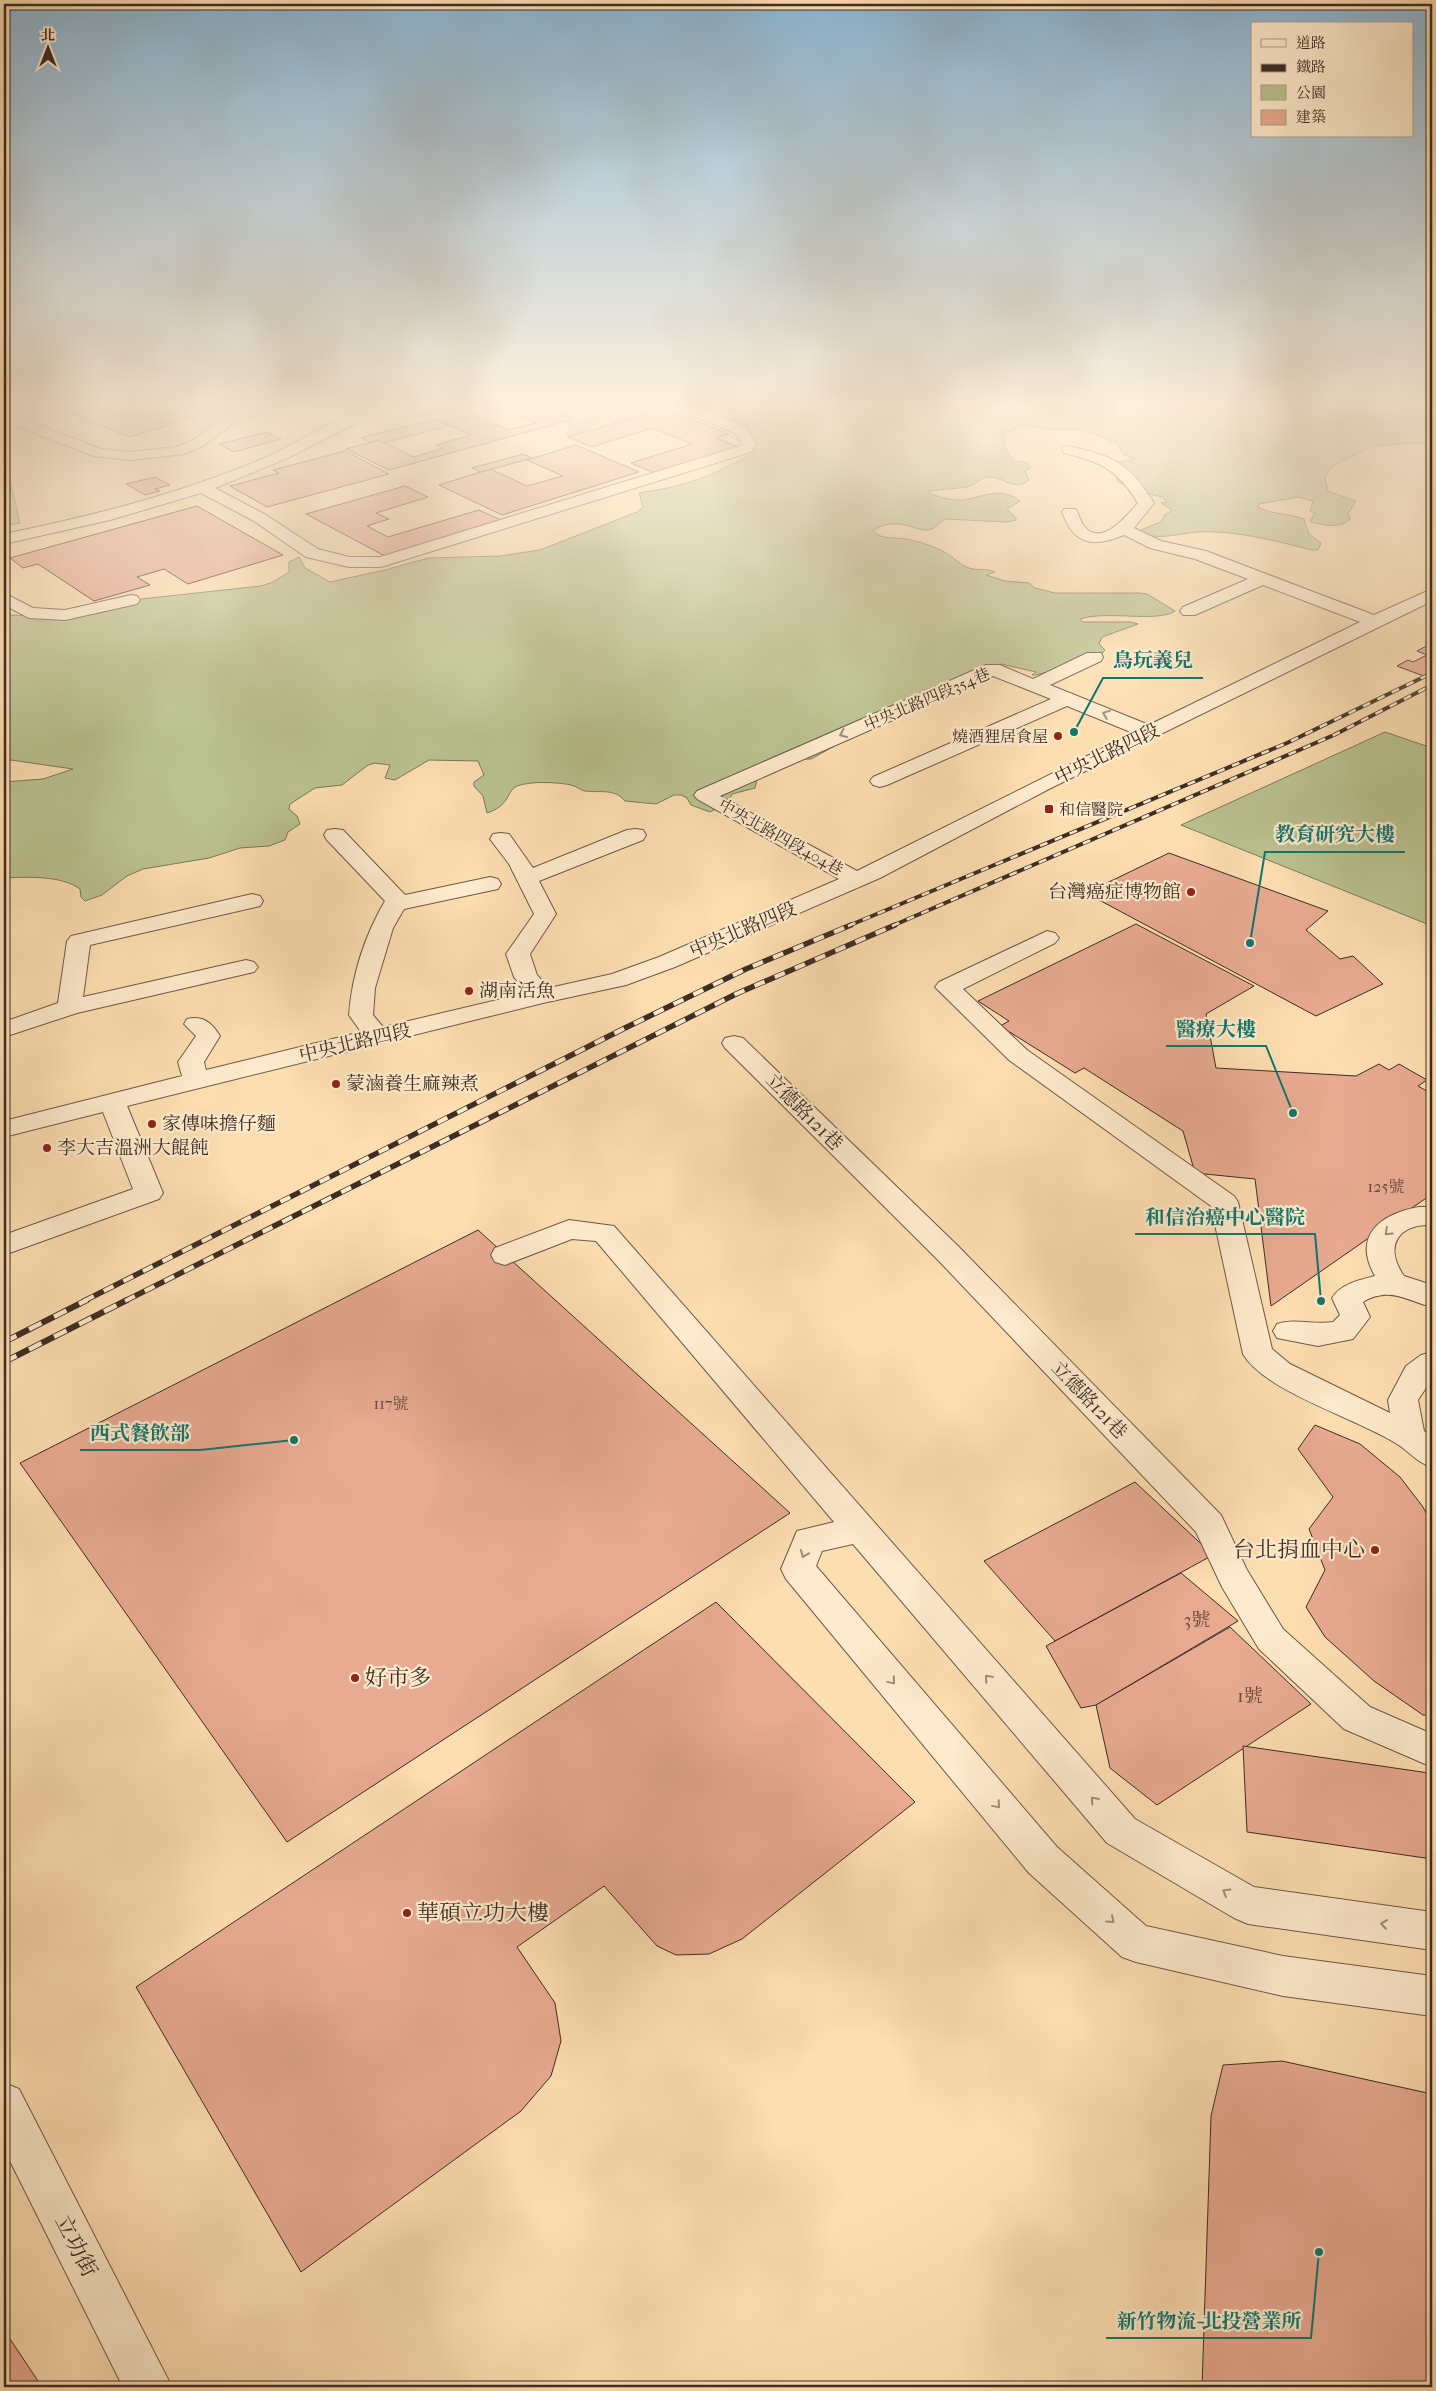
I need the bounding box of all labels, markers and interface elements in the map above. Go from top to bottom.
north arrow [22,22,72,72]
legend [1251,22,1414,138]
text: 北 [41,27,55,44]
text: 道路 [1296,34,1326,52]
text: 鐵路 [1296,58,1326,76]
text: 公園 [1296,84,1326,102]
text: 建築 [1296,108,1326,126]
callout: 鳥玩義兒 [1103,643,1203,678]
text: 鳥玩義兒 [1113,649,1193,672]
street label: 中央北路四段354巷 [861,664,993,734]
one-way arrow [1102,710,1111,720]
street label: 中央北路四段 [1051,719,1163,789]
place label: 燒酒狸居食屋 [952,727,1048,746]
one-way arrow [839,728,848,739]
marker: 燒酒狸居食屋 [1052,730,1064,742]
street label: 中央北路四段404巷 [715,795,847,879]
place label: 和信醫院 [1059,800,1123,819]
marker: 和信醫院 [1043,803,1055,815]
callout: 教育研究大樓 [1265,817,1405,852]
text: 教育研究大樓 [1275,823,1395,846]
place label: 台灣癌症博物館 [1048,881,1181,903]
marker: 台灣癌症博物館 [1185,886,1197,898]
street label: 中央北路四段 [686,898,800,962]
place label: 湖南活魚 [479,980,555,1002]
marker: 湖南活魚 [463,985,475,997]
callout: 醫療大樓 [1166,1011,1266,1046]
text: 醫療大樓 [1176,1018,1256,1041]
street label: 中央北路四段 [297,1019,413,1067]
street label: 立德路121巷 [761,1069,847,1155]
place label: 蒙滷養生麻辣煮 [346,1073,479,1095]
marker: 蒙滷養生麻辣煮 [330,1078,342,1090]
place label: 家傳味擔仔麵 [162,1113,276,1135]
marker: 家傳味擔仔麵 [146,1118,158,1130]
place label: 李大吉溫洲大餛飩 [57,1137,209,1159]
marker: 李大吉溫洲大餛飩 [41,1142,53,1154]
house number: 125號 [1368,1177,1404,1196]
callout: 和信治癌中心醫院 [1135,1199,1315,1234]
text: 和信治癌中心醫院 [1145,1206,1305,1229]
one-way arrow [1385,1226,1394,1235]
street label: 立德路121巷 [1047,1357,1131,1443]
house number: 117號 [373,1394,409,1413]
callout: 西式餐飲部 [80,1415,200,1450]
text: 西式餐飲部 [90,1422,190,1445]
place label: 台北捐血中心 [1233,1537,1365,1563]
marker: 台北捐血中心 [1369,1544,1381,1556]
one-way arrow [799,1549,810,1558]
house number: 3號 [1184,1609,1210,1631]
place label: 好市多 [365,1665,431,1691]
marker: 好市多 [349,1672,361,1684]
one-way arrow [984,1674,993,1683]
one-way arrow [886,1675,895,1684]
house number: 1號 [1237,1685,1263,1707]
one-way arrow [1091,1797,1100,1806]
one-way arrow [991,1799,999,1808]
one-way arrow [1223,1889,1232,1899]
place label: 華碩立功大樓 [417,1900,549,1926]
marker: 華碩立功大樓 [401,1907,413,1919]
one-way arrow [1105,1914,1114,1923]
one-way arrow [1380,1920,1388,1930]
street label: 立功街 [49,2211,103,2281]
callout: 新竹物流-北投營業所 [1106,2303,1311,2338]
text: 新竹物流-北投營業所 [1116,2310,1302,2333]

